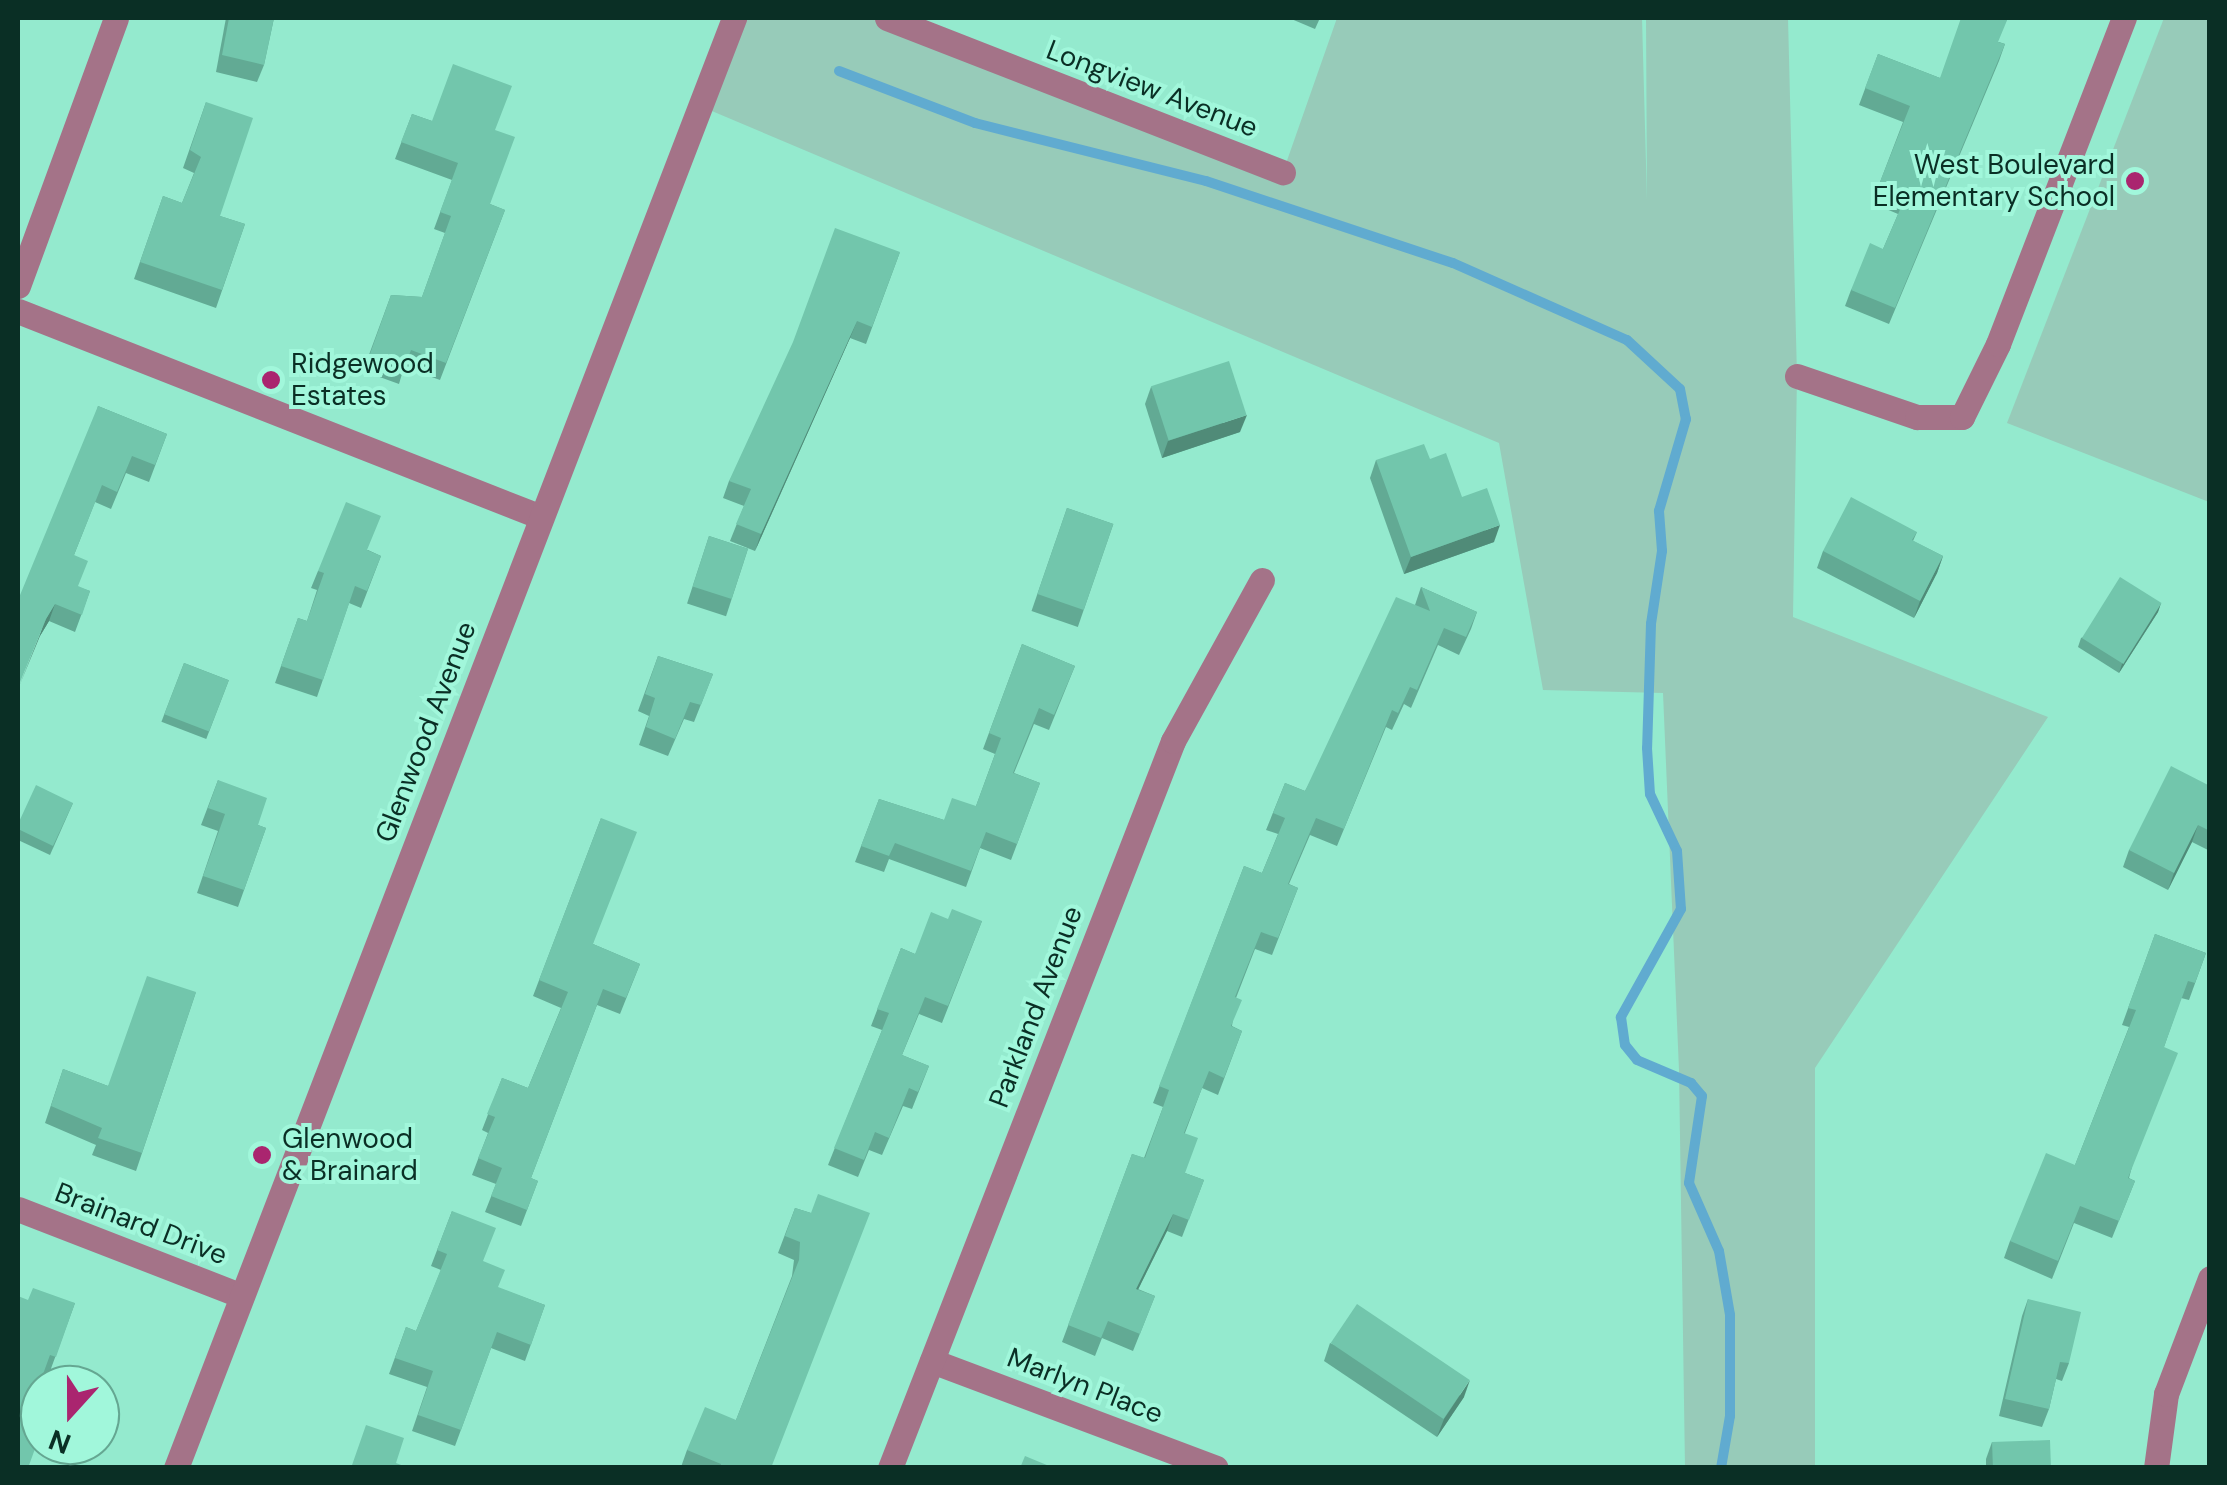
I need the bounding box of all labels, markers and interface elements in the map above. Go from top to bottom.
street label: Longview Avenue [1042,33,1262,145]
place label: West Boulevard Elementary School [1873,148,2115,214]
marker: West Boulevard Elementary School [2124,170,2146,192]
place label: Ridgewood Estates [291,347,434,413]
marker: Ridgewood Estates [260,369,282,391]
street label: Glenwood Avenue [368,617,484,847]
street label: Parkland Avenue [982,902,1090,1112]
place label: Glenwood & Brainard [282,1122,418,1188]
marker: Glenwood & Brainard [251,1144,273,1166]
street label: Brainard Drive [50,1176,232,1272]
street label: Marlyn Place [1002,1341,1168,1431]
north arrow [20,1365,120,1465]
text: N [44,1421,76,1463]

